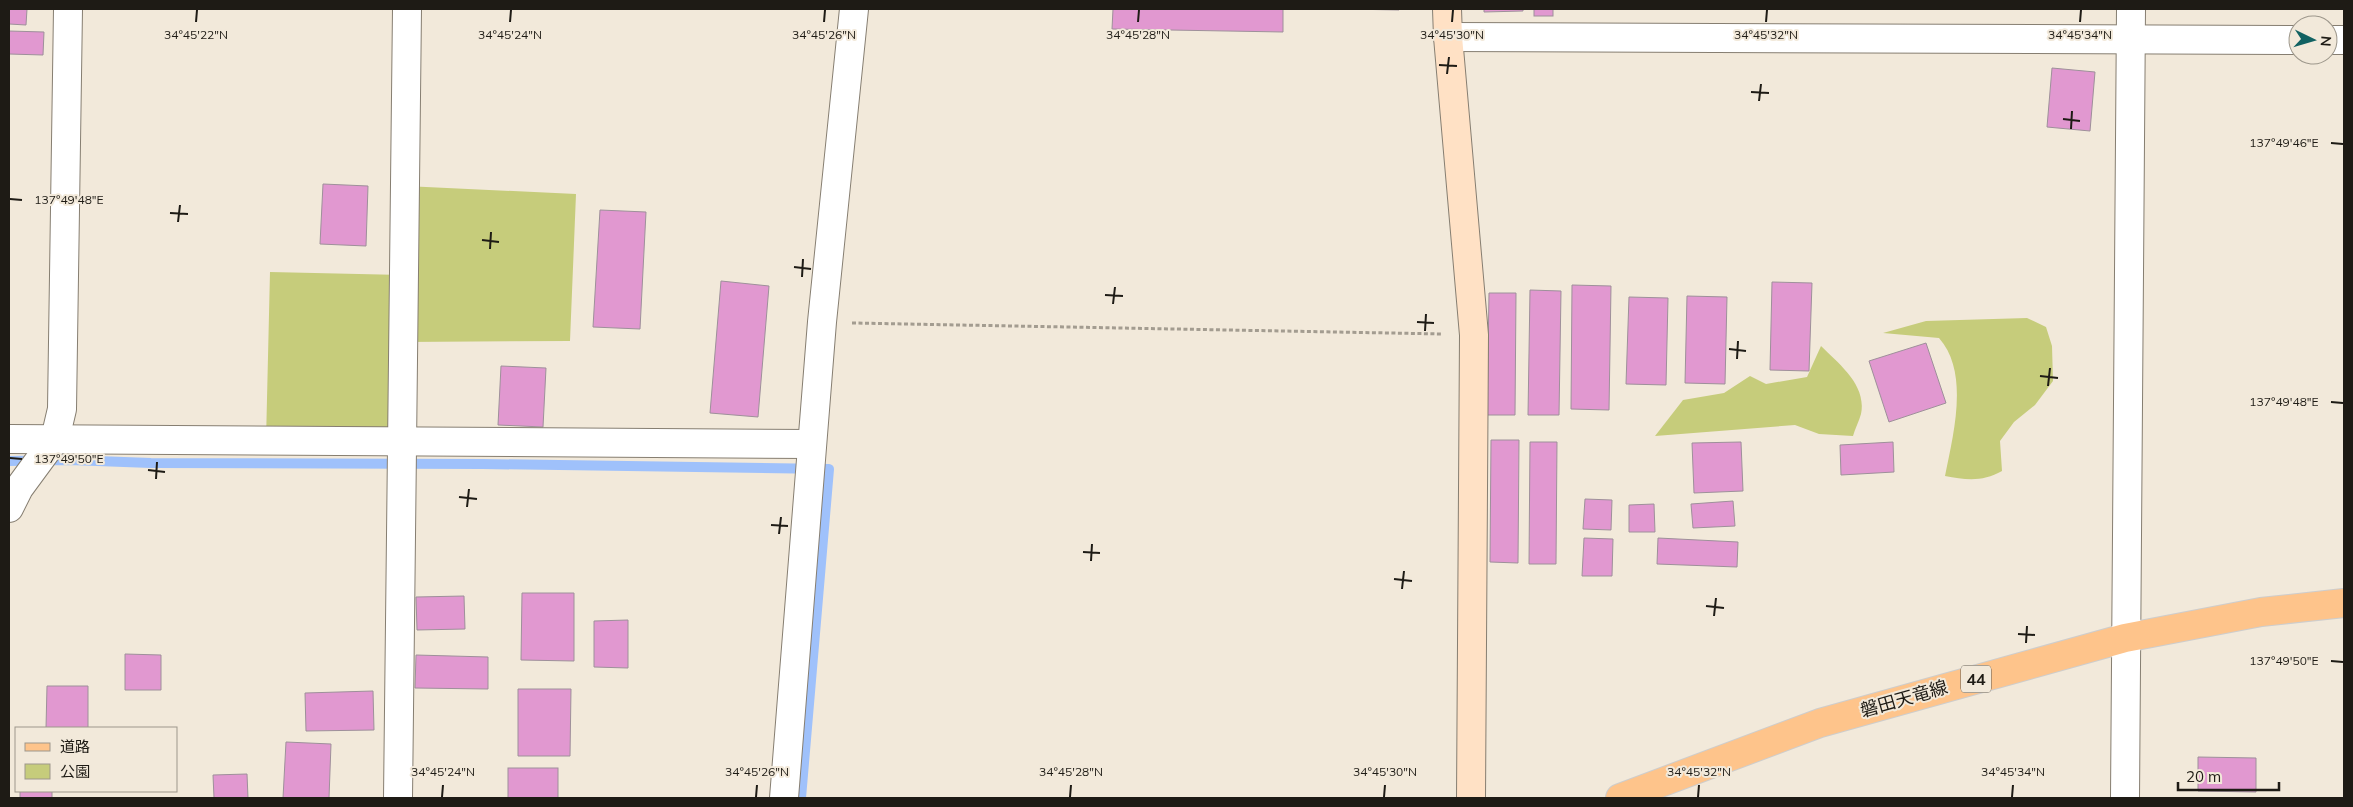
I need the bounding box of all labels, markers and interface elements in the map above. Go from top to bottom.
north arrow [2288,15,2338,65]
text: 34°45'22"N [164,27,228,42]
text: 34°45'24"N [478,27,542,42]
text: 34°45'26"N [792,27,856,42]
text: 34°45'28"N [1106,27,1170,42]
text: 34°45'30"N [1420,27,1484,42]
text: 34°45'32"N [1734,27,1798,42]
text: 34°45'34"N [2048,27,2112,42]
text: N [2317,35,2335,47]
text: 137°49'46"E [2249,135,2319,150]
text: 137°49'48"E [34,192,104,207]
text: 137°49'48"E [2249,394,2319,409]
text: 137°49'50"E [34,451,104,466]
text: 137°49'50"E [2249,653,2319,668]
road number: 44 [1961,666,1991,692]
street label: 磐田天竜線 [1857,675,1950,722]
legend [15,727,178,792]
text: 道路 [60,737,90,756]
scale bar [2178,760,2279,792]
text: 公園 [60,762,90,781]
text: 34°45'24"N [411,764,475,779]
text: 34°45'26"N [725,764,789,779]
text: 34°45'28"N [1039,764,1103,779]
text: 34°45'30"N [1353,764,1417,779]
text: 34°45'32"N [1667,764,1731,779]
text: 34°45'34"N [1981,764,2045,779]
text: 20 m [2186,767,2221,786]

